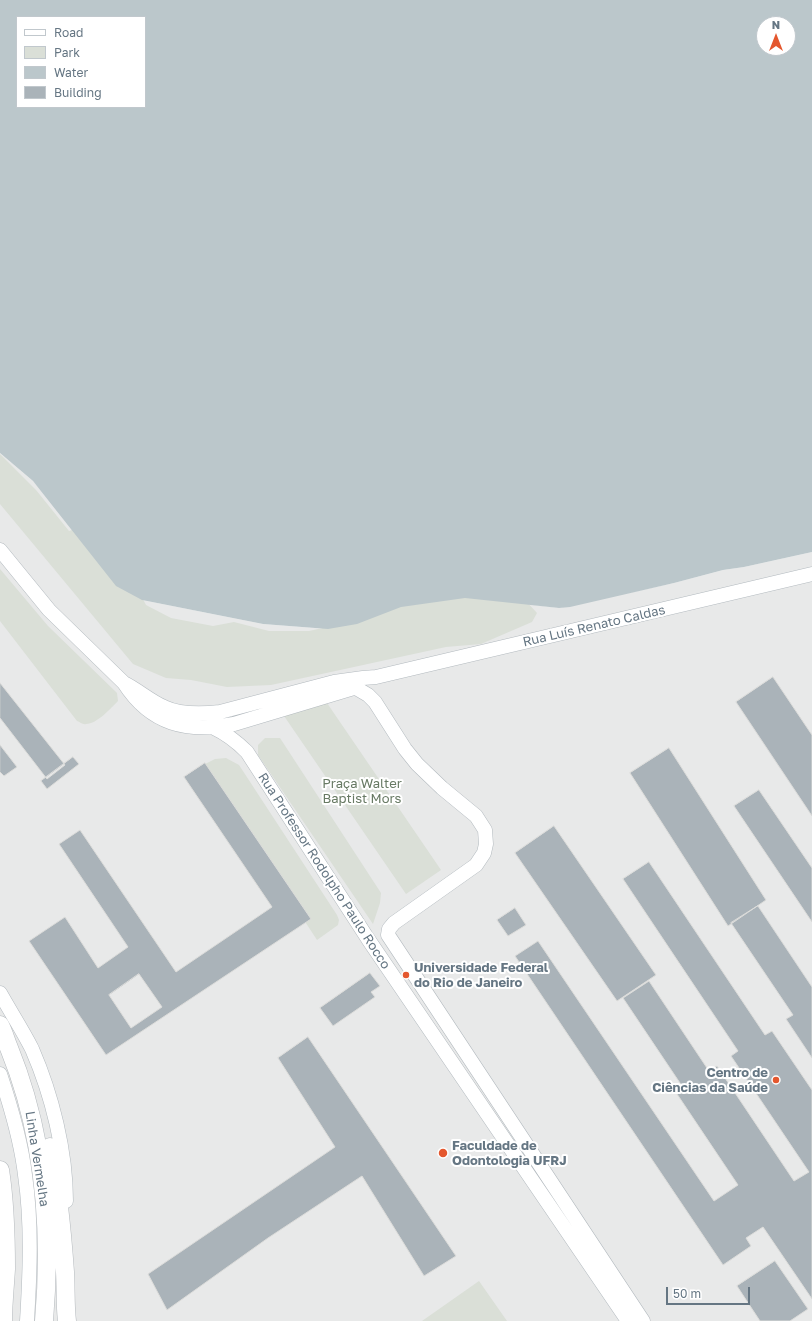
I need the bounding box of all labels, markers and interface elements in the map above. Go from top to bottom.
legend [16,16,146,108]
north arrow [756,16,796,56]
text: N [772,18,780,31]
text: Road [54,25,83,40]
text: Park [54,45,80,60]
text: Water [54,65,88,80]
text: Building [54,85,102,100]
street label: Rua Luís Renato Caldas [521,602,667,650]
street label: Rua Professor Rodolpho Paulo Rocco [255,770,393,972]
park label: Praça Walter Baptist Mors [322,776,402,807]
place label: Universidade Federal do Rio de Janeiro [414,960,548,991]
marker: Universidade Federal do Rio de Janeiro [401,970,411,980]
place label: Centro de Ciências da Saúde [652,1065,768,1096]
marker: Centro de Ciências da Saúde [771,1075,781,1085]
street label: Linha Vermelha [22,1110,52,1208]
place label: Faculdade de Odontologia UFRJ [452,1138,567,1169]
marker: Faculdade de Odontologia UFRJ [437,1147,449,1159]
scale bar [668,1279,752,1305]
text: 50 m [673,1286,701,1301]

